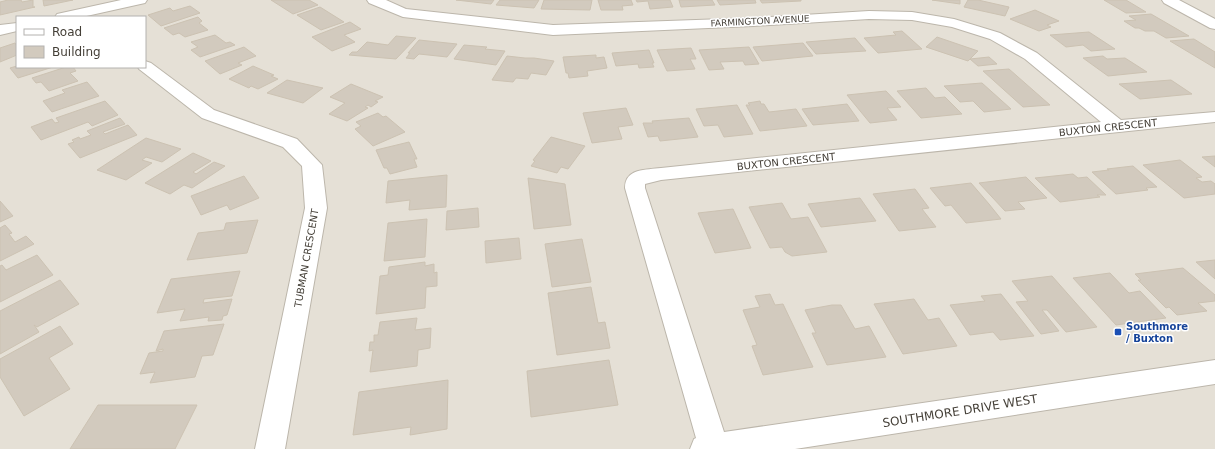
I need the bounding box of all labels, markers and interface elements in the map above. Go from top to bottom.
street label: FARMINGTON AVENUE [710,13,810,29]
legend [16,16,146,68]
text: Road [52,25,82,39]
text: Building [52,45,101,59]
street label: BUXTON CRESCENT [1058,117,1159,138]
street label: BUXTON CRESCENT [736,151,837,172]
street label: TUBMAN CRESCENT [292,207,321,309]
place label: Southmore / Buxton [1126,321,1188,344]
marker: Southmore / Buxton [1113,327,1123,337]
street label: SOUTHMORE DRIVE WEST [881,392,1039,430]

